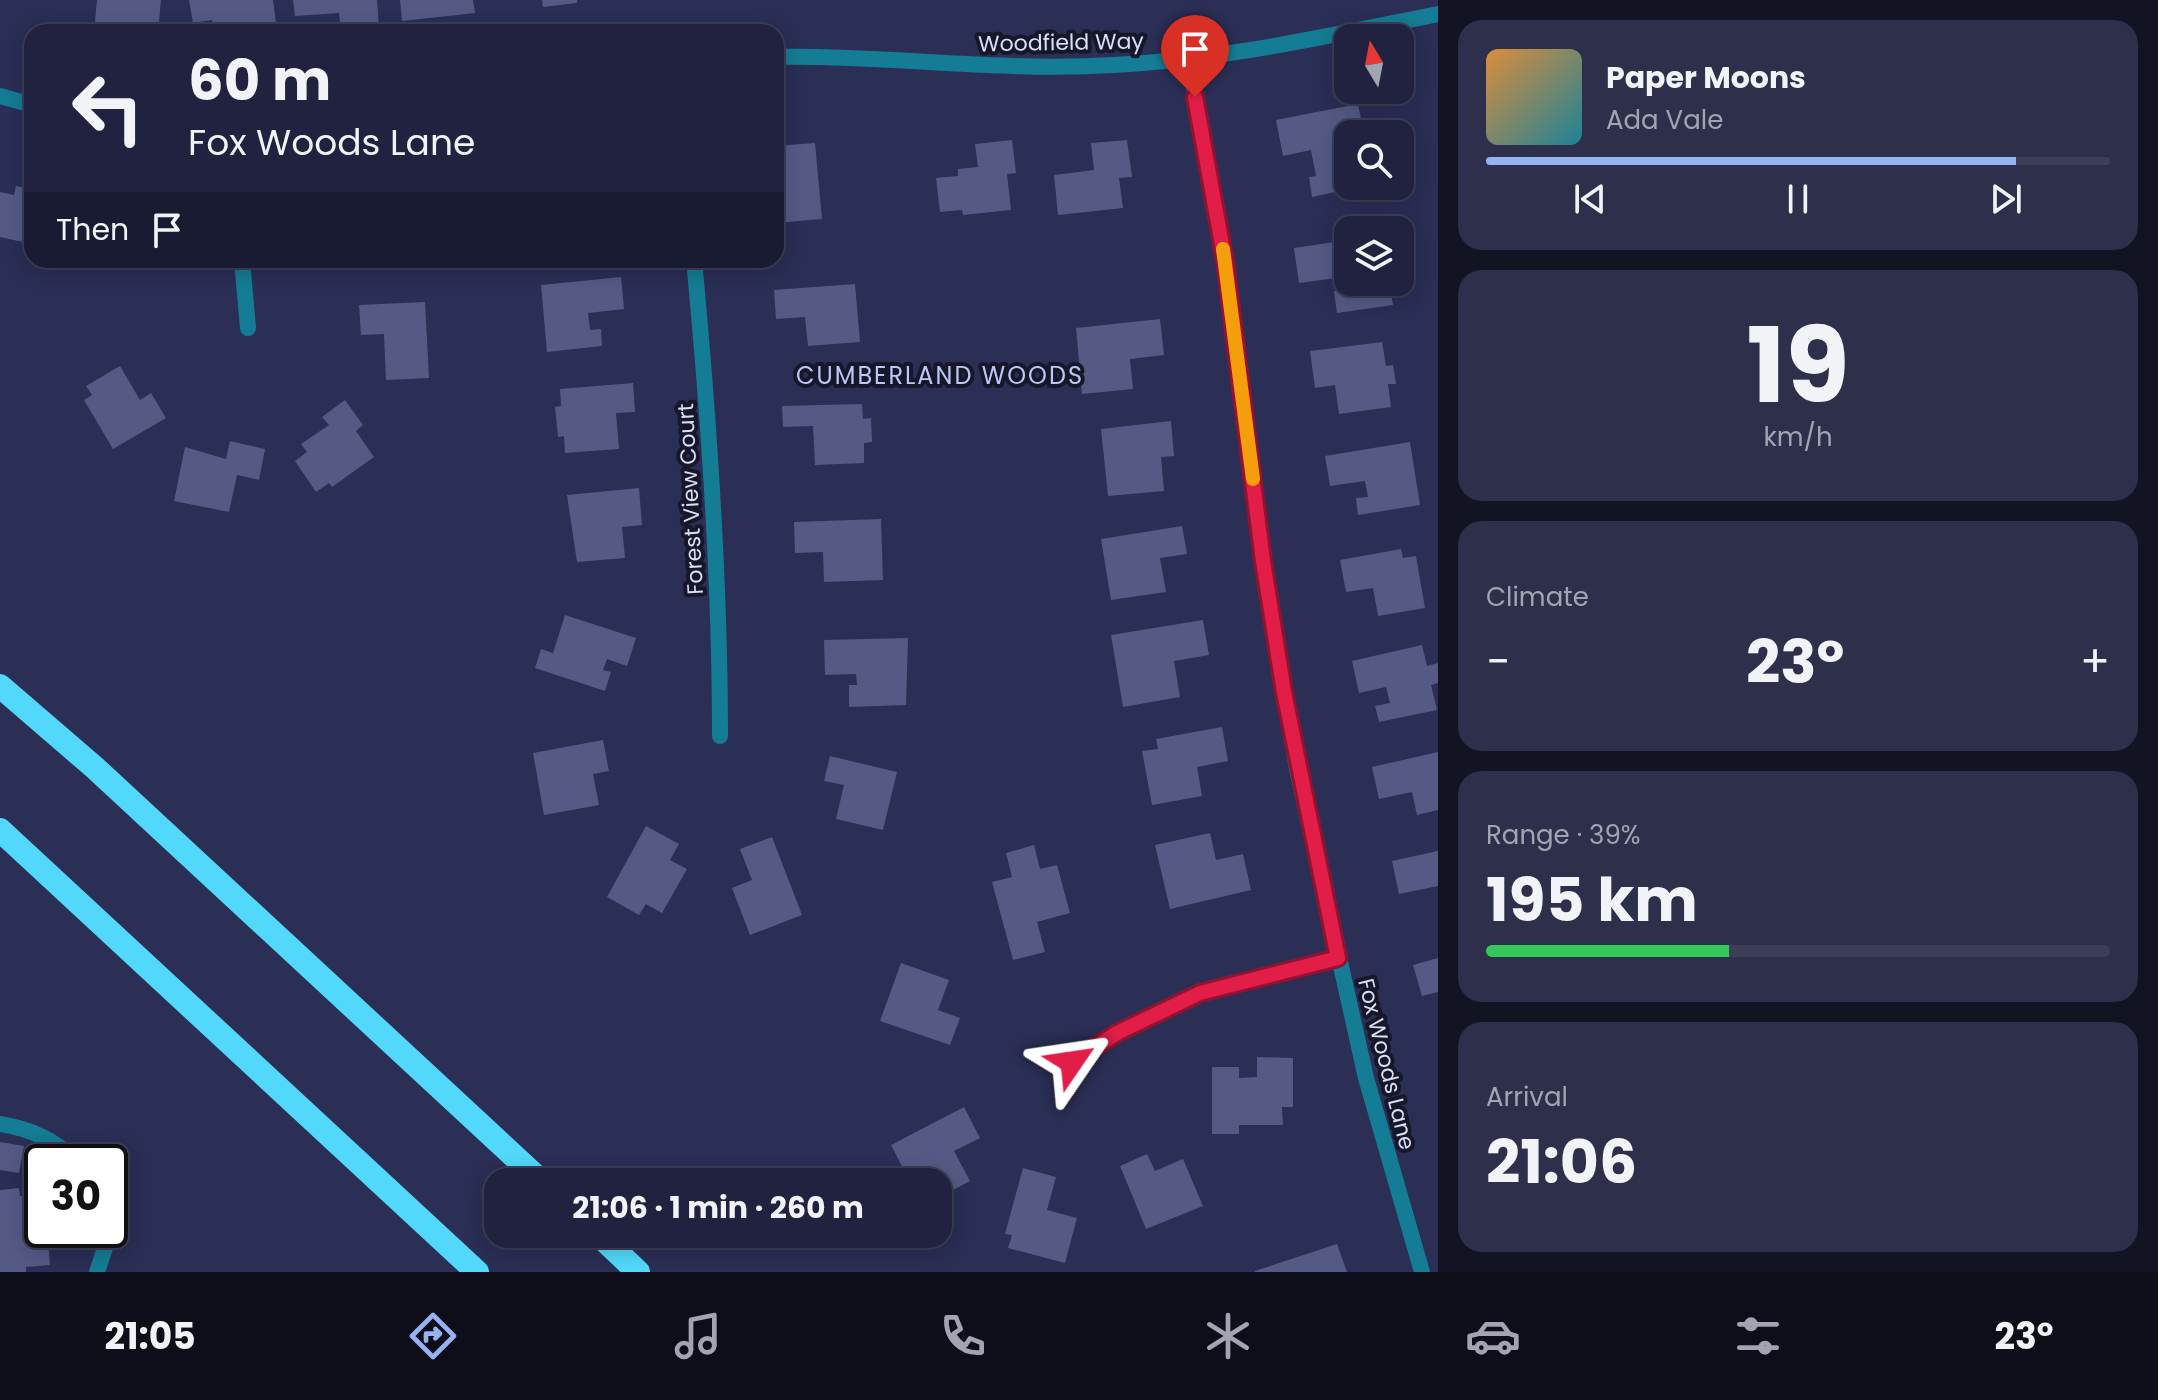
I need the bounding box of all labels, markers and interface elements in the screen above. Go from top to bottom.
pin [1161,15,1229,97]
north arrow [1334,24,1414,104]
map controls [1334,24,1414,296]
street label: Woodfield Way [978,26,1145,59]
icon: arrive [1173,27,1217,71]
text: 60 m [188,41,331,120]
icon: left [56,56,160,160]
text: Paper Moons [1606,56,1806,99]
text: Ada Vale [1606,102,1723,138]
text: Fox Woods Lane [188,117,475,168]
button: search [1334,120,1414,200]
icon: previous [1568,177,1612,221]
icon: pause [1776,177,1820,221]
icon: next [1984,177,2028,221]
text: Then [56,208,129,251]
icon: arrive [145,208,189,252]
button: layers [1334,216,1414,296]
text: 19 [1746,293,1850,438]
district label: CUMBERLAND WOODS [796,359,1084,392]
street label: Forest View Court [670,403,711,595]
text: km/h [1763,419,1833,455]
text: Climate [1486,579,1589,615]
text: 23° [1746,620,1844,704]
text: − [1486,631,1510,692]
text: + [2080,631,2110,692]
text: Range · 39% [1486,817,1641,853]
text: 195 km [1486,858,1698,942]
street label: Fox Woods Lane [1350,975,1423,1153]
position arrow [1030,1020,1114,1104]
text: Arrival [1486,1079,1568,1115]
text: 21:06 [1486,1120,1637,1204]
speed limit sign: 30 [24,1144,128,1248]
text: 21:06 · 1 min · 260 m [572,1186,864,1229]
icon: directions [405,1308,461,1364]
icon: music [670,1308,726,1364]
icon: phone [935,1308,991,1364]
icon: climate [1200,1308,1256,1364]
icon: car [1465,1308,1521,1364]
icon: filters [1730,1308,1786,1364]
text: 21:05 [104,1311,196,1362]
text: 23° [1994,1311,2053,1362]

